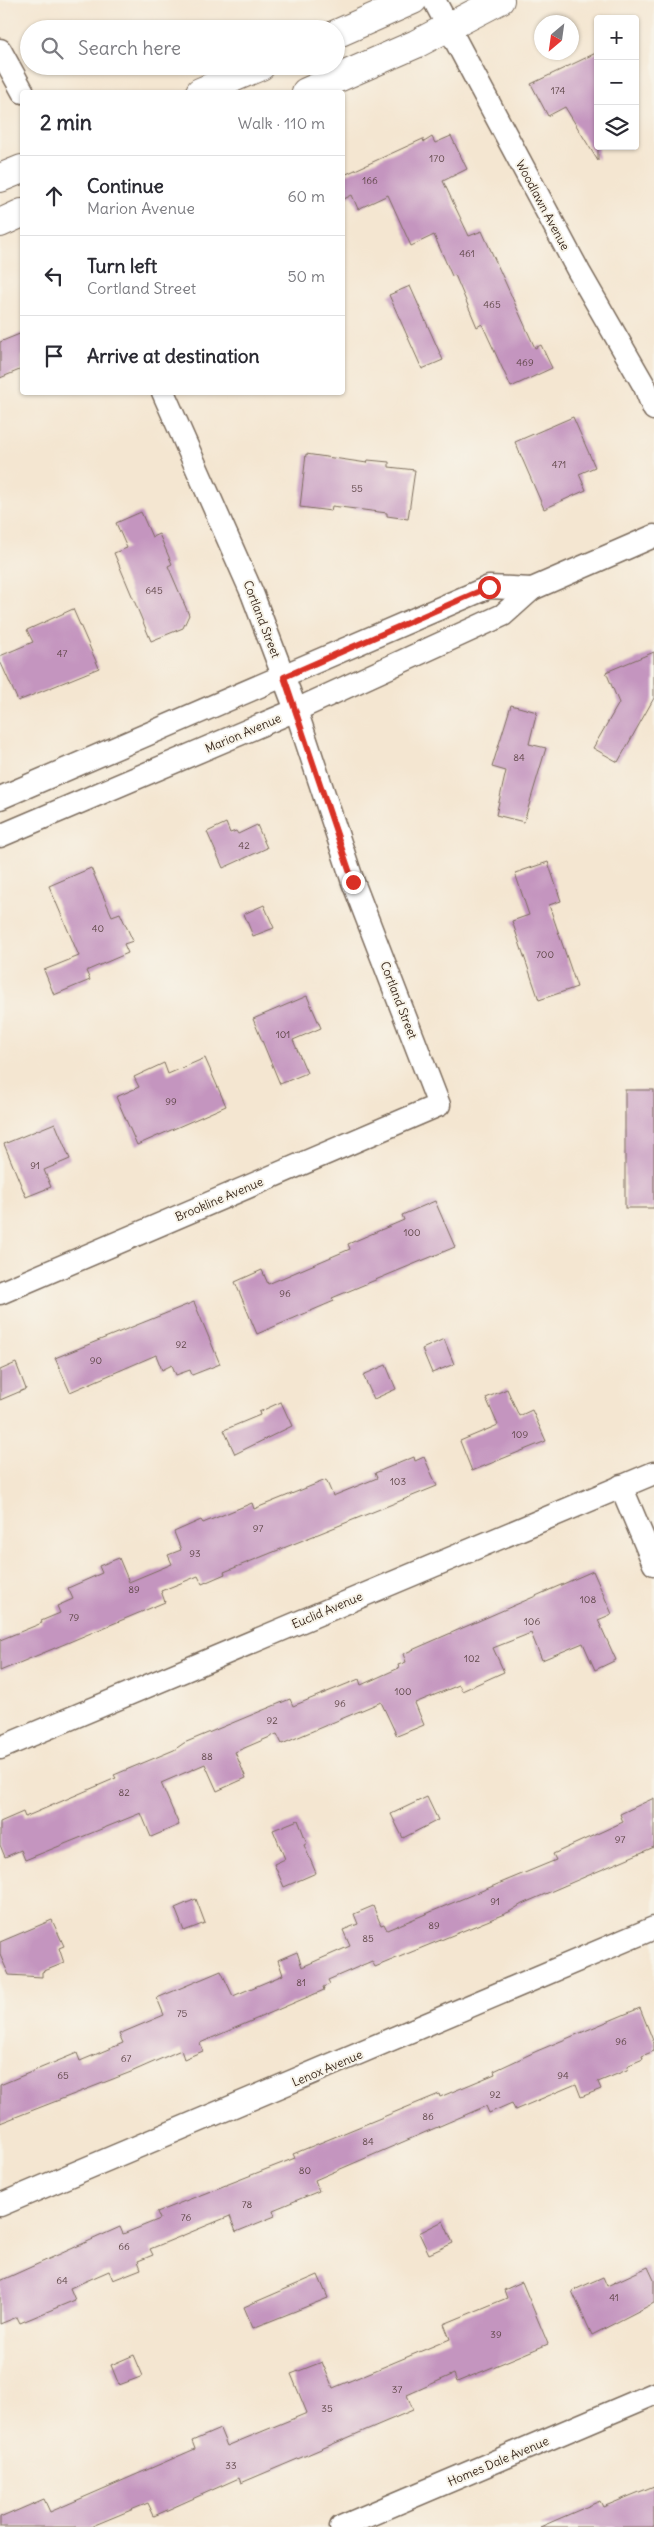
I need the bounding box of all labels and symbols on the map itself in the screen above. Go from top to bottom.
north arrow [534,15,579,60]
house number: 174 [551,84,565,97]
house number: 170 [429,152,445,165]
street label: Woodlawn Avenue [513,157,573,253]
house number: 166 [362,174,378,187]
house number: 461 [459,247,475,260]
house number: 465 [483,298,501,311]
house number: 469 [516,356,534,369]
house number: 471 [552,458,566,471]
house number: 55 [351,482,363,495]
route start [478,576,501,599]
street label: Cortland Street [240,578,284,660]
house number: 645 [145,584,163,597]
house number: 47 [57,647,67,660]
street label: Marion Avenue [203,710,283,756]
house number: 84 [513,751,525,764]
house number: 42 [238,839,250,852]
route end [342,871,365,894]
house number: 40 [92,922,104,935]
house number: 700 [536,948,554,961]
street label: Cortland Street [377,959,421,1041]
house number: 101 [276,1028,290,1041]
house number: 99 [165,1095,177,1108]
house number: 91 [30,1159,40,1172]
street label: Brookline Avenue [173,1174,265,1224]
house number: 100 [403,1226,421,1239]
house number: 96 [279,1287,291,1300]
house number: 92 [175,1338,187,1351]
house number: 90 [90,1354,102,1367]
house number: 109 [512,1428,528,1441]
house number: 103 [390,1475,406,1488]
house number: 97 [253,1522,263,1535]
house number: 93 [189,1547,201,1560]
house number: 89 [128,1583,140,1596]
street label: Euclid Avenue [289,1588,365,1632]
house number: 108 [580,1593,596,1606]
house number: 79 [69,1611,80,1624]
house number: 106 [524,1615,540,1628]
house number: 102 [464,1652,481,1665]
house number: 100 [394,1685,412,1698]
house number: 96 [334,1697,346,1710]
house number: 92 [266,1714,278,1727]
house number: 88 [201,1750,213,1763]
house number: 82 [118,1786,130,1799]
house number: 97 [615,1833,625,1846]
house number: 91 [490,1895,500,1908]
house number: 89 [428,1919,440,1932]
house number: 85 [362,1932,374,1945]
house number: 81 [296,1976,306,1989]
house number: 75 [177,2007,188,2020]
house number: 96 [615,2035,627,2048]
street label: Lenox Avenue [289,2046,365,2090]
house number: 67 [121,2052,131,2065]
house number: 65 [57,2069,69,2082]
house number: 94 [557,2069,569,2082]
house number: 92 [489,2088,501,2101]
house number: 86 [422,2110,434,2123]
house number: 84 [362,2135,374,2148]
house number: 80 [299,2164,311,2177]
house number: 78 [242,2198,253,2211]
house number: 76 [181,2211,191,2224]
house number: 66 [118,2240,130,2253]
house number: 64 [56,2274,68,2287]
house number: 41 [609,2291,619,2304]
house number: 39 [490,2328,502,2341]
house number: 37 [392,2383,402,2396]
house number: 35 [321,2402,333,2415]
street label: Homes Dale Avenue [445,2433,551,2489]
house number: 33 [225,2459,237,2472]

